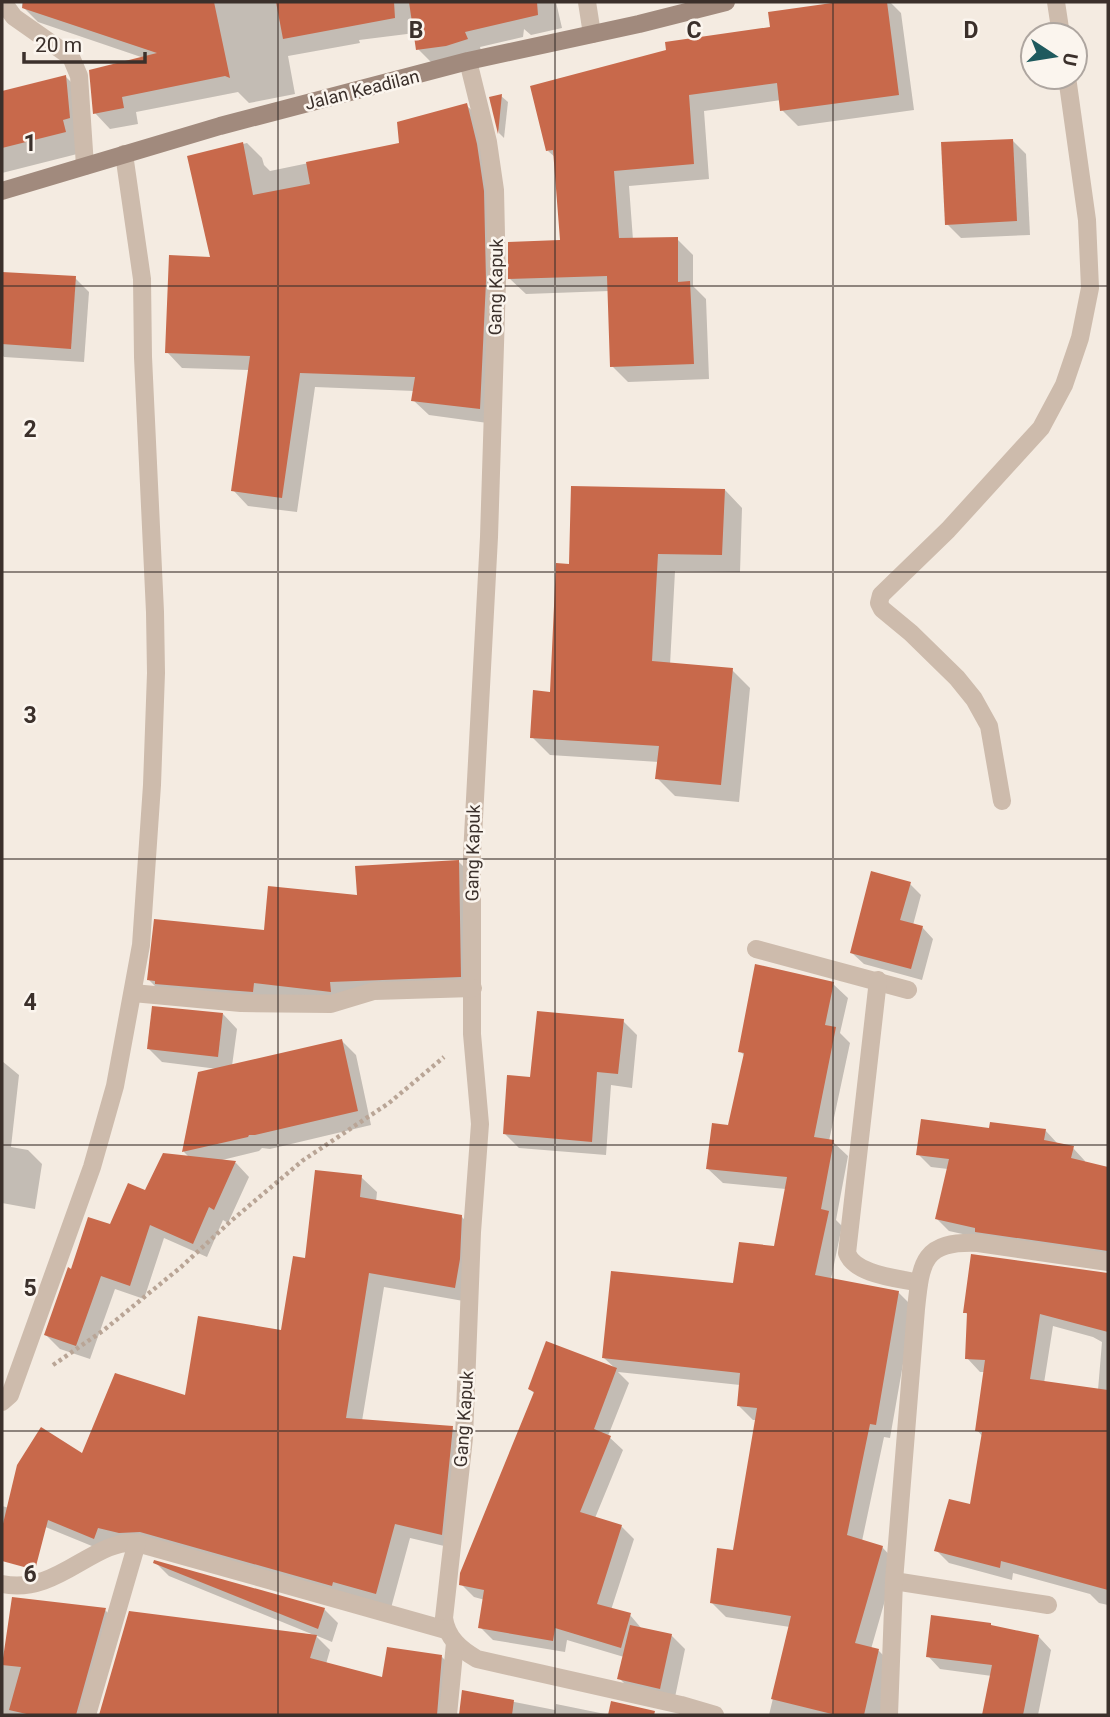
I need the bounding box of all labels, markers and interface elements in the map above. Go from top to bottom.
text: B [409,17,423,44]
text: C [686,17,702,44]
text: D [964,17,978,44]
scale bar [24,21,145,65]
north arrow [1019,21,1089,91]
text: 20 m [35,33,82,57]
text: U [1058,51,1083,68]
street label: Jalan Keadilan [302,65,421,114]
text: 1 [23,130,37,157]
street label: Gang Kapuk [484,238,507,336]
text: 2 [23,416,37,443]
text: 3 [23,702,37,729]
street label: Gang Kapuk [461,804,484,902]
text: 4 [23,989,37,1016]
text: 5 [23,1275,37,1302]
street label: Gang Kapuk [450,1369,477,1468]
text: 6 [23,1561,37,1588]

